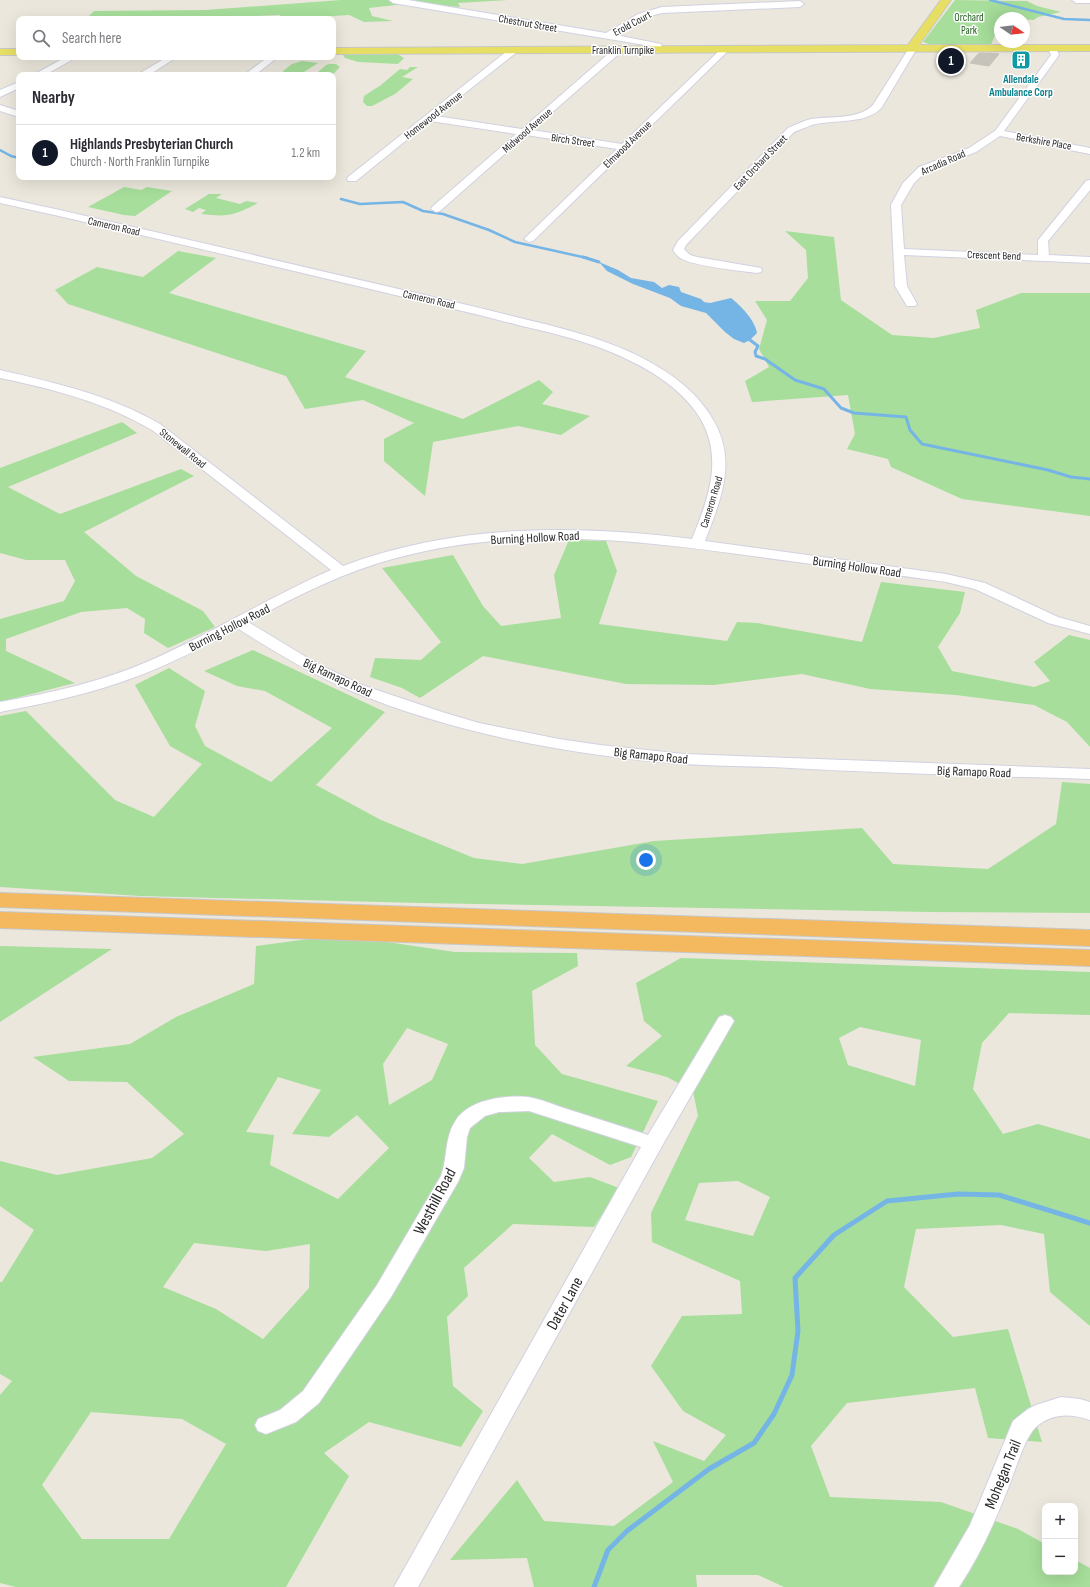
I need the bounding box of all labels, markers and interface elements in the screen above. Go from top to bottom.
street label: Erold Court [611,8,654,39]
park label: Orchard Park [954,11,984,37]
street label: Chestnut Street [498,12,559,35]
north arrow [994,12,1030,48]
search box [16,16,336,60]
icon: search [30,27,52,49]
text: Search here [62,29,122,48]
street label: Franklin Turnpike [592,44,654,57]
pin: 1 [938,46,964,76]
building icon: Allendale Ambulance Corp [1010,49,1032,71]
place label: Allendale Ambulance Corp [988,73,1053,99]
text: Nearby [32,88,75,108]
street label: Homewood Avenue [402,89,465,142]
street label: Midwood Avenue [500,105,555,156]
street label: Elmwood Avenue [600,118,654,171]
street label: Berkshire Place [1015,130,1073,153]
street label: Birch Street [550,131,596,150]
street label: East Orchard Street [731,132,790,193]
text: Highlands Presbyterian Church [70,135,233,154]
text: 1 [42,145,48,161]
text: 1.2 km [291,145,320,161]
street label: Arcadia Road [918,147,968,178]
text: Church · North Franklin Turnpike [70,154,209,170]
street label: Cameron Road [87,214,142,239]
street label: Crescent Bend [967,248,1022,263]
street label: Cameron Road [402,287,457,312]
street label: Stonewall Road [157,426,209,471]
street label: Cameron Road [697,474,726,529]
street label: Burning Hollow Road [490,528,580,548]
street label: Burning Hollow Road [812,553,902,581]
street label: Burning Hollow Road [186,601,273,655]
street label: Big Ramapo Road [301,655,375,701]
street label: Big Ramapo Road [613,744,689,768]
street label: Big Ramapo Road [937,763,1011,781]
your location [636,850,656,870]
street label: Westhill Road [410,1165,461,1238]
street label: Dater Lane [543,1274,588,1334]
street label: Mohegan Trail [981,1437,1026,1512]
map controls [1042,1503,1078,1575]
button: + [1042,1503,1078,1539]
button: − [1042,1539,1078,1575]

